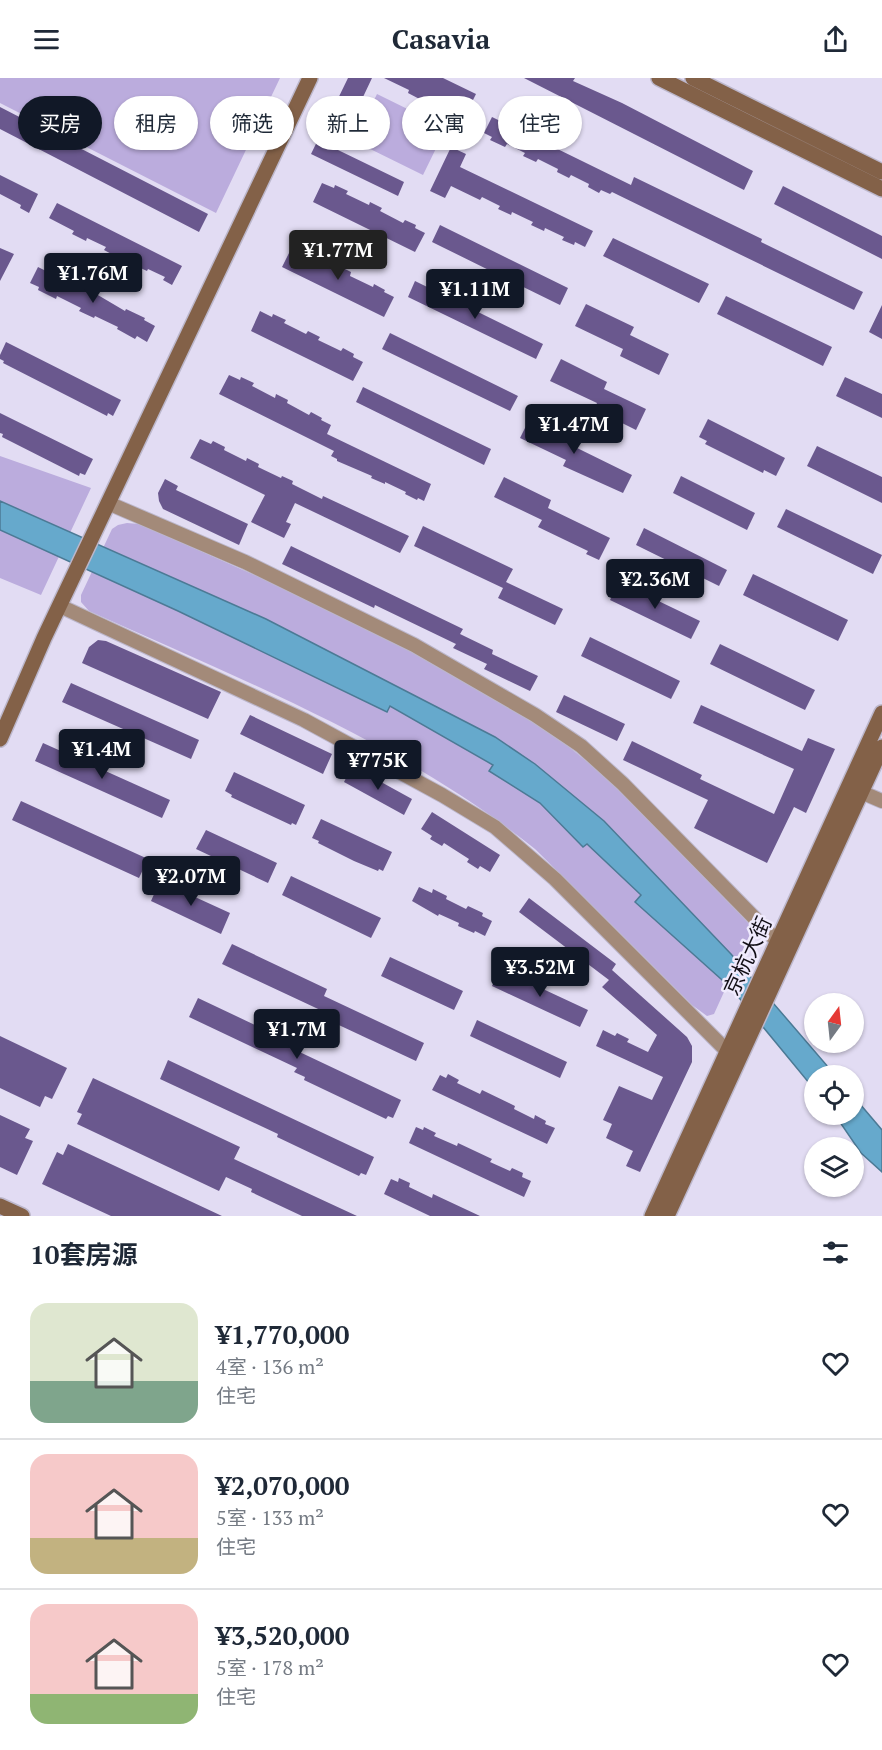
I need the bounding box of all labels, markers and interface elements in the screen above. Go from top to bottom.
text: Casavia [392,21,490,57]
icon: menu [30,23,63,56]
icon: share [819,23,852,56]
chip: 买房 [18,96,102,150]
chip: 租房 [114,96,198,150]
chip: 筛选 [210,96,294,150]
chip: 新上 [306,96,390,150]
chip: 公寓 [402,96,486,150]
chip: 住宅 [498,96,582,150]
pin: ¥1.77M [289,230,387,281]
text: ¥1.77M [303,236,373,263]
pin: ¥1.76M [44,253,142,304]
text: ¥1.76M [58,259,128,286]
pin: ¥1.11M [426,269,524,320]
text: ¥1.11M [440,275,510,302]
pin: ¥1.47M [525,404,623,455]
text: ¥1.47M [539,410,609,437]
pin: ¥2.36M [606,559,704,610]
text: ¥2.36M [620,565,690,592]
pin: ¥1.4M [60,729,144,780]
text: ¥1.4M [73,735,131,762]
pin: ¥775K [336,740,420,791]
text: ¥775K [348,746,408,773]
pin: ¥2.07M [142,856,240,907]
text: ¥2.07M [156,862,226,889]
street label: 京杭大街 [717,912,778,1000]
pin: ¥3.52M [491,947,589,998]
text: ¥3.52M [505,953,575,980]
north arrow [804,993,864,1053]
map controls [804,993,864,1197]
pin: ¥1.7M [255,1009,339,1060]
text: ¥1.7M [268,1015,326,1042]
button: locate [804,1065,864,1125]
button: layers [804,1137,864,1197]
icon: filters [819,1236,852,1269]
text: 10套房源 [30,1237,137,1271]
text: ¥1,770,000 [216,1317,349,1351]
icon: home [78,1327,150,1399]
icon: heart [819,1347,852,1380]
text: 4室 · 136 m² [216,1353,324,1380]
text: 住宅 [216,1382,256,1409]
text: ¥2,070,000 [216,1468,349,1502]
icon: home [78,1478,150,1550]
icon: heart [819,1498,852,1531]
text: 5室 · 133 m² [216,1504,324,1531]
text: 住宅 [216,1533,256,1560]
text: ¥3,520,000 [216,1618,349,1652]
icon: home [78,1628,150,1700]
icon: heart [819,1648,852,1681]
text: 5室 · 178 m² [216,1654,324,1681]
text: 住宅 [216,1683,256,1710]

